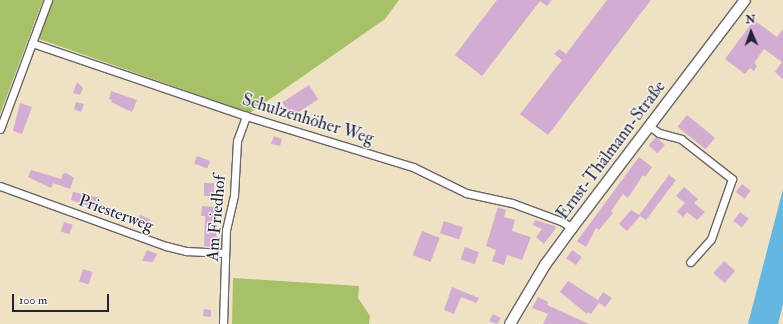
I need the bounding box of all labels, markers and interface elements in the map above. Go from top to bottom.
north arrow [731,12,771,52]
text: N [745,13,756,26]
street label: Ernst-Thälmann-Straße [552,77,670,223]
street label: Schulzenhöher Weg [240,89,376,149]
street label: Am Friedhof [202,174,230,262]
street label: Priesterweg [76,190,156,236]
scale bar [14,286,111,312]
text: 100 m [19,293,47,308]

